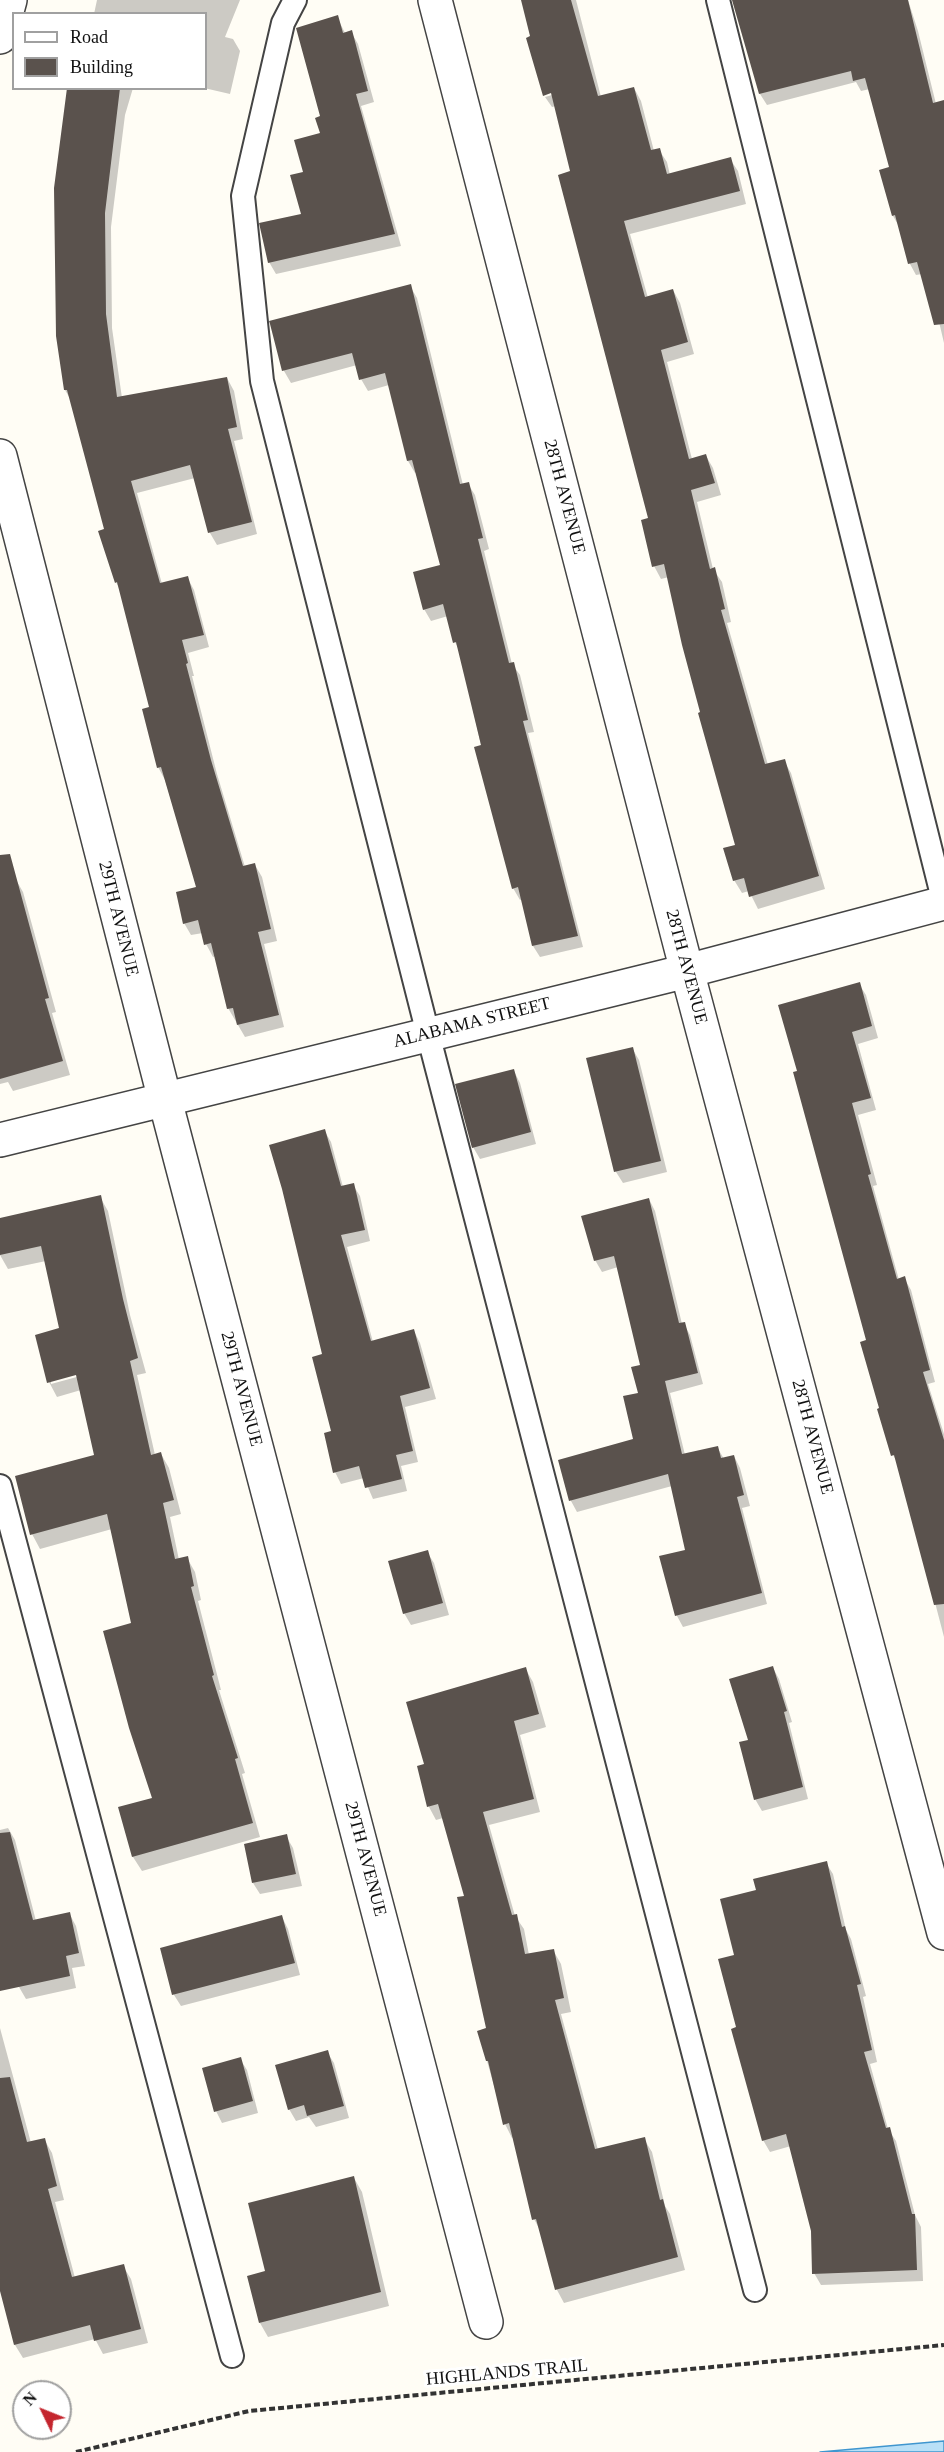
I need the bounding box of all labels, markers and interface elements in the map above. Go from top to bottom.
legend [12,12,207,90]
text: Road [70,27,108,47]
text: Building [70,57,133,77]
street label: 28TH AVENUE [538,437,590,557]
street label: 29TH AVENUE [93,859,143,979]
street label: 28TH AVENUE [660,907,712,1027]
street label: ALABAMA STREET [391,993,553,1053]
street label: 29TH AVENUE [215,1329,267,1449]
street label: 28TH AVENUE [786,1377,838,1497]
street label: 29TH AVENUE [339,1799,391,1919]
street label: HIGHLANDS TRAIL [425,2355,589,2391]
north arrow [12,2380,72,2440]
text: N [20,2389,40,2409]

